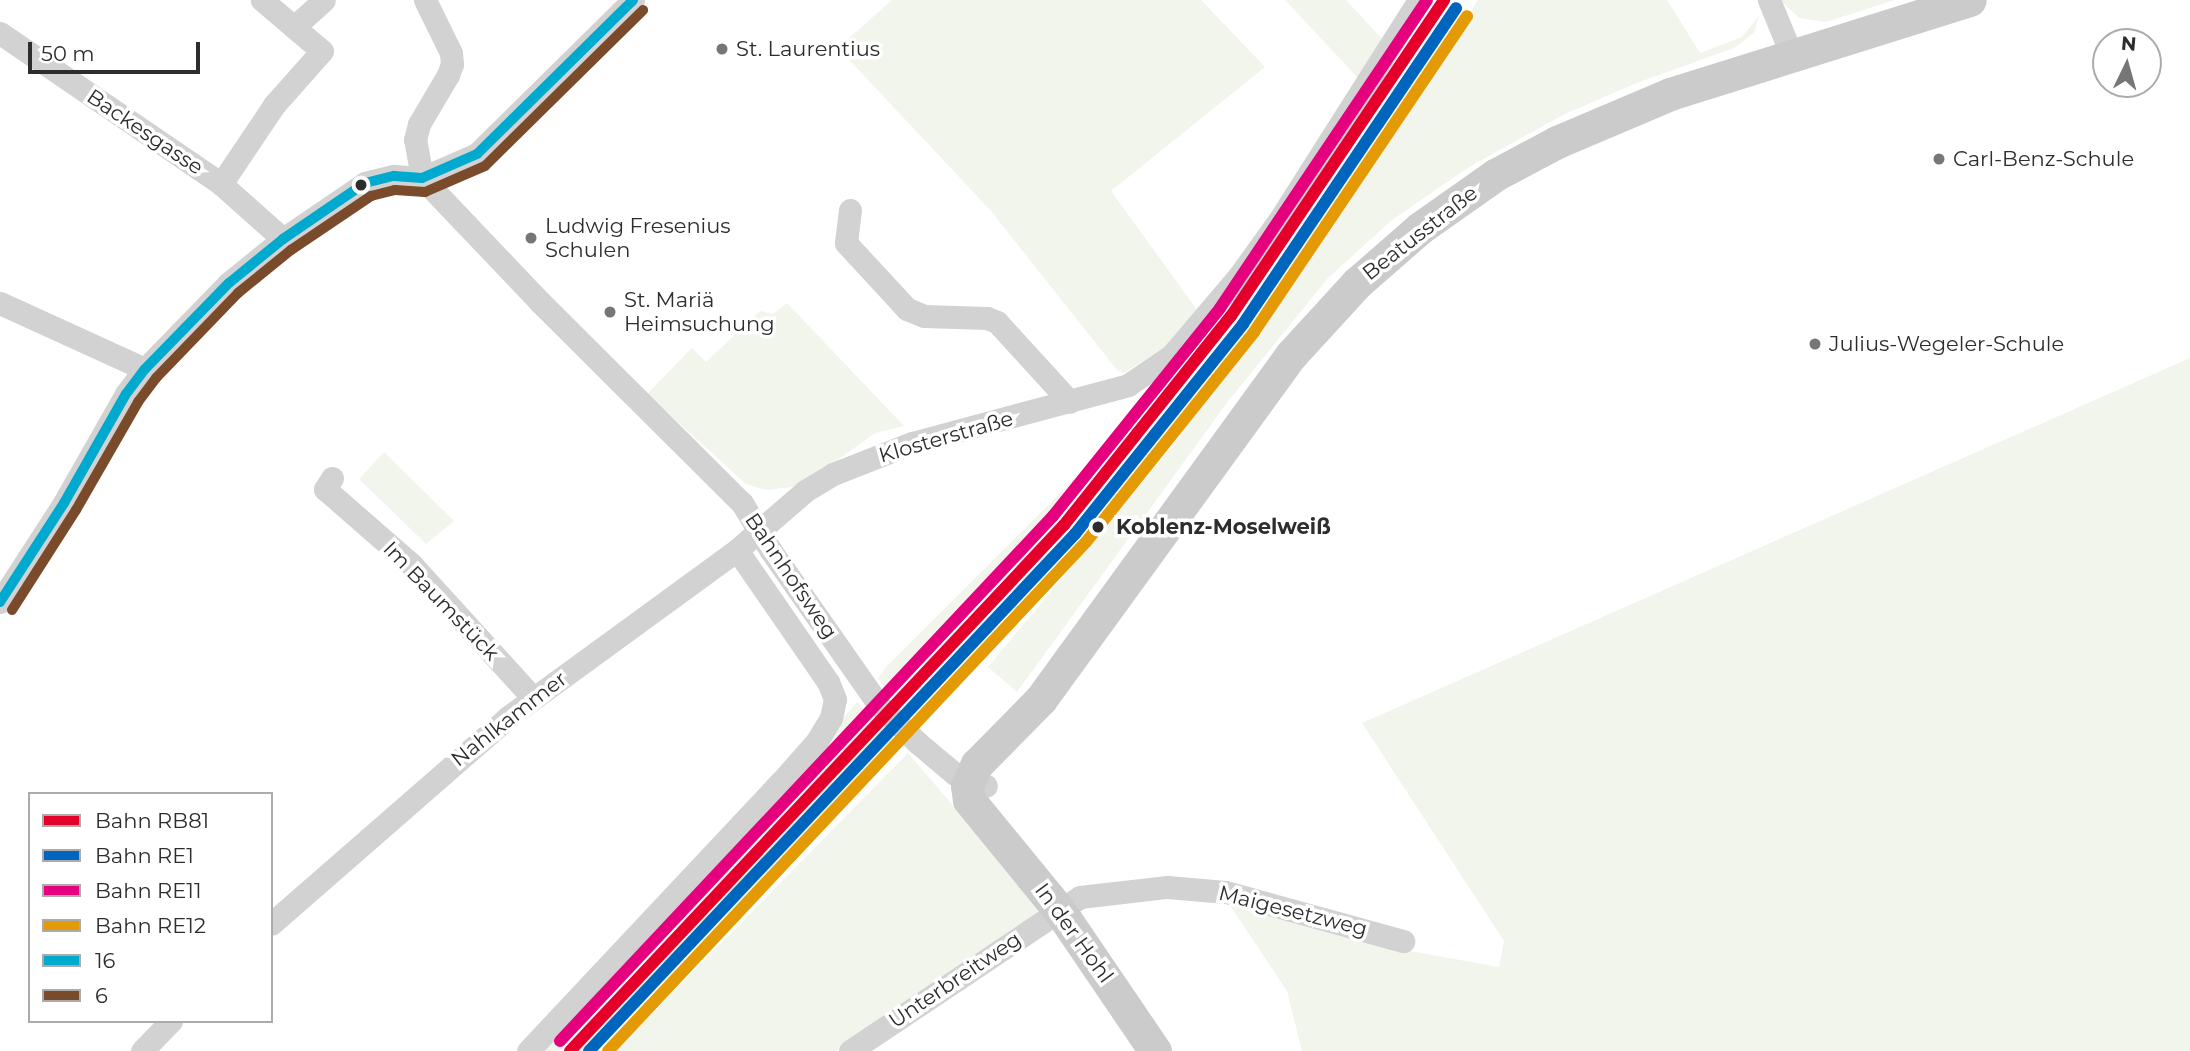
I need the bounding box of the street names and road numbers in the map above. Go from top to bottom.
street label: Backesgasse [82,84,208,180]
street label: Beatusstraße [1358,180,1482,286]
street label: Klosterstraße [876,406,1016,468]
street label: Bahnhofsweg [740,508,842,644]
street label: Im Baumstück [378,536,504,666]
street label: Nahlkammer [446,666,572,772]
street label: In der Hohl [1029,878,1119,988]
street label: Maigesetzweg [1216,880,1370,942]
street label: Unterbreitweg [884,927,1026,1033]

